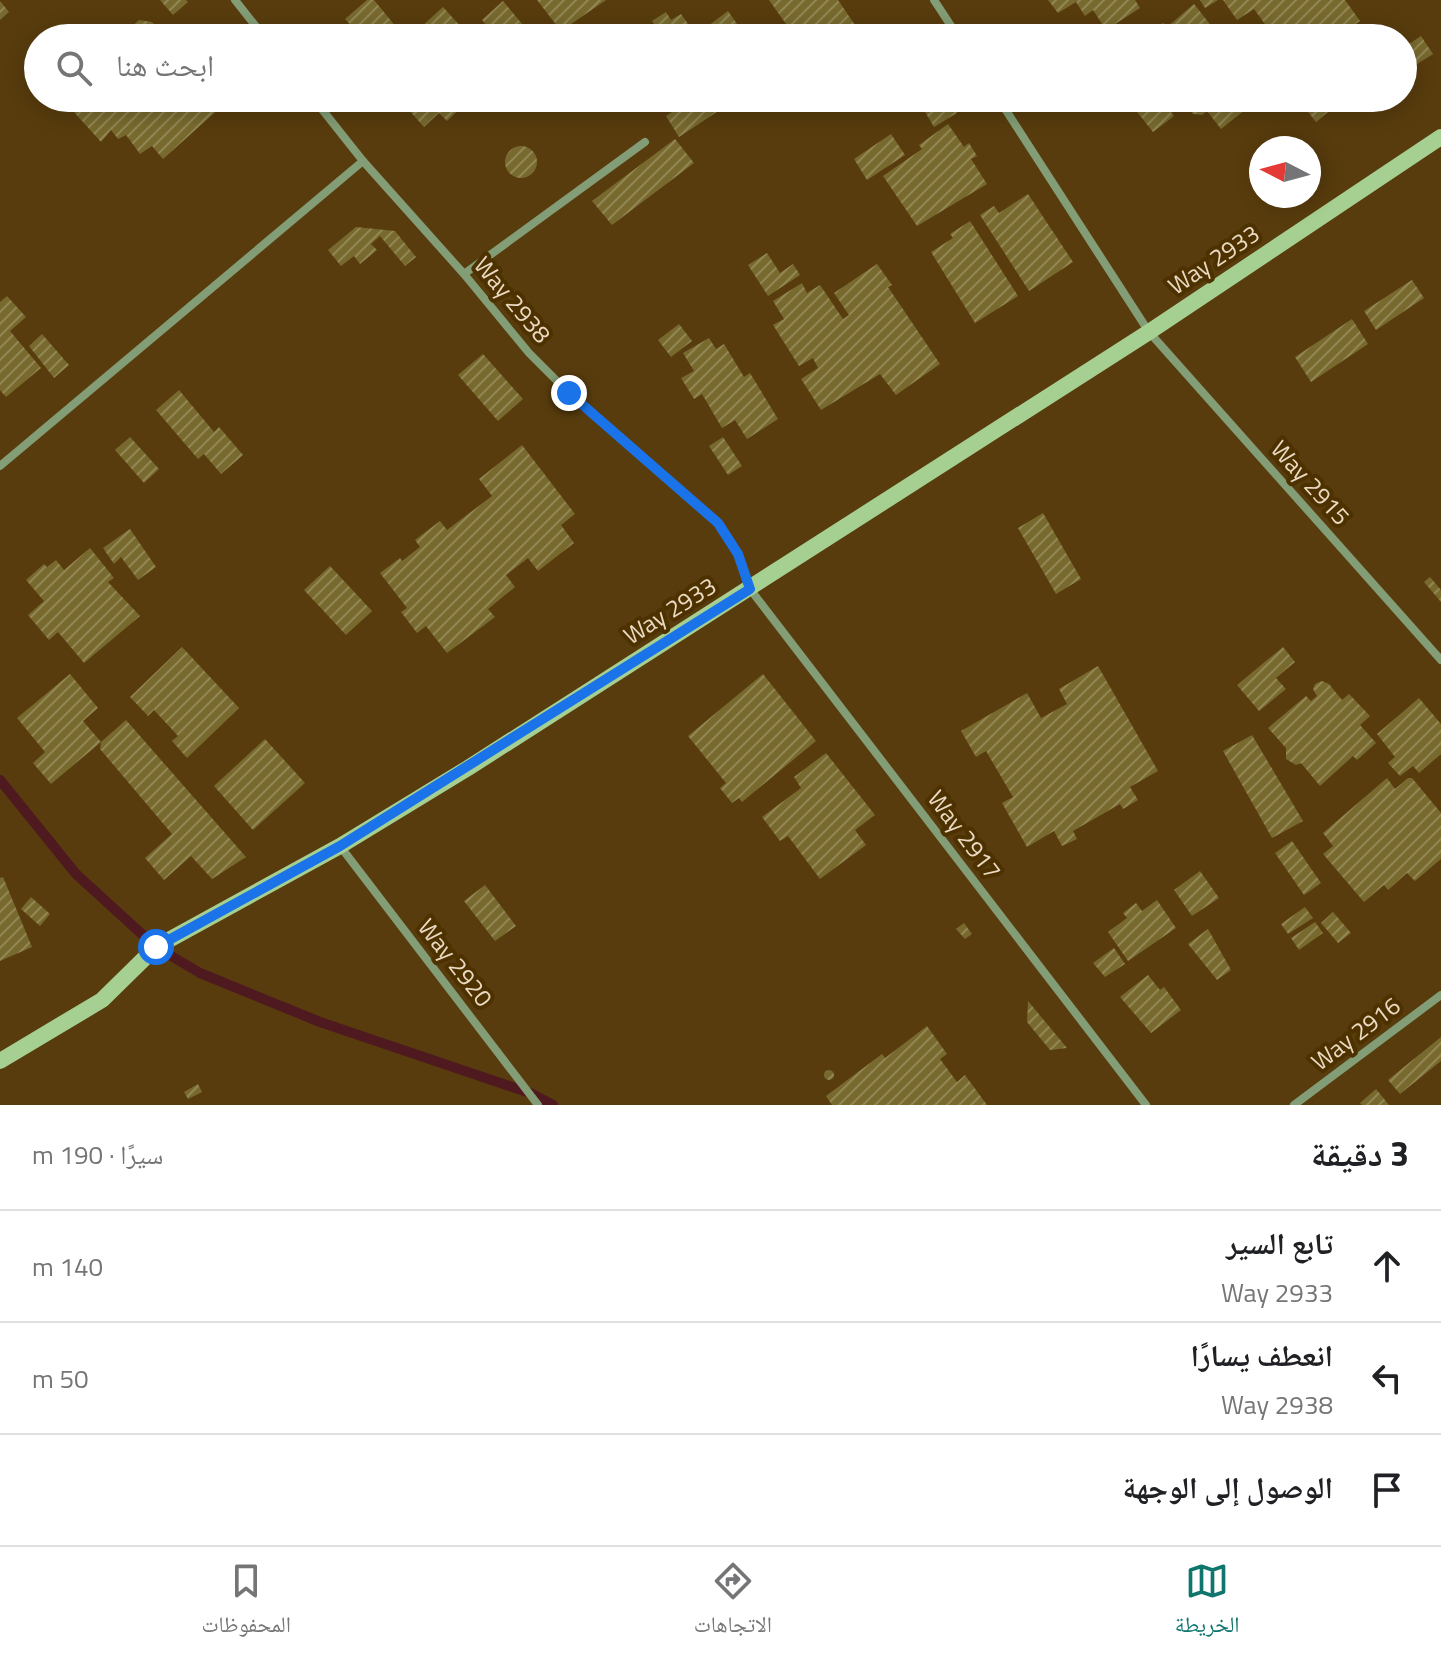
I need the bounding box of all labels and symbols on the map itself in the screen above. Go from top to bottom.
north arrow [1249,136,1321,208]
street label: Way 2933 [1160,215,1266,303]
street label: Way 2938 [466,248,560,351]
route end [551,375,587,411]
street label: Way 2915 [1263,432,1359,533]
street label: Way 2933 [616,567,723,653]
street label: Way 2917 [919,782,1010,887]
street label: Way 2920 [410,911,502,1014]
route start [138,929,174,965]
street label: Way 2916 [1303,988,1408,1079]

